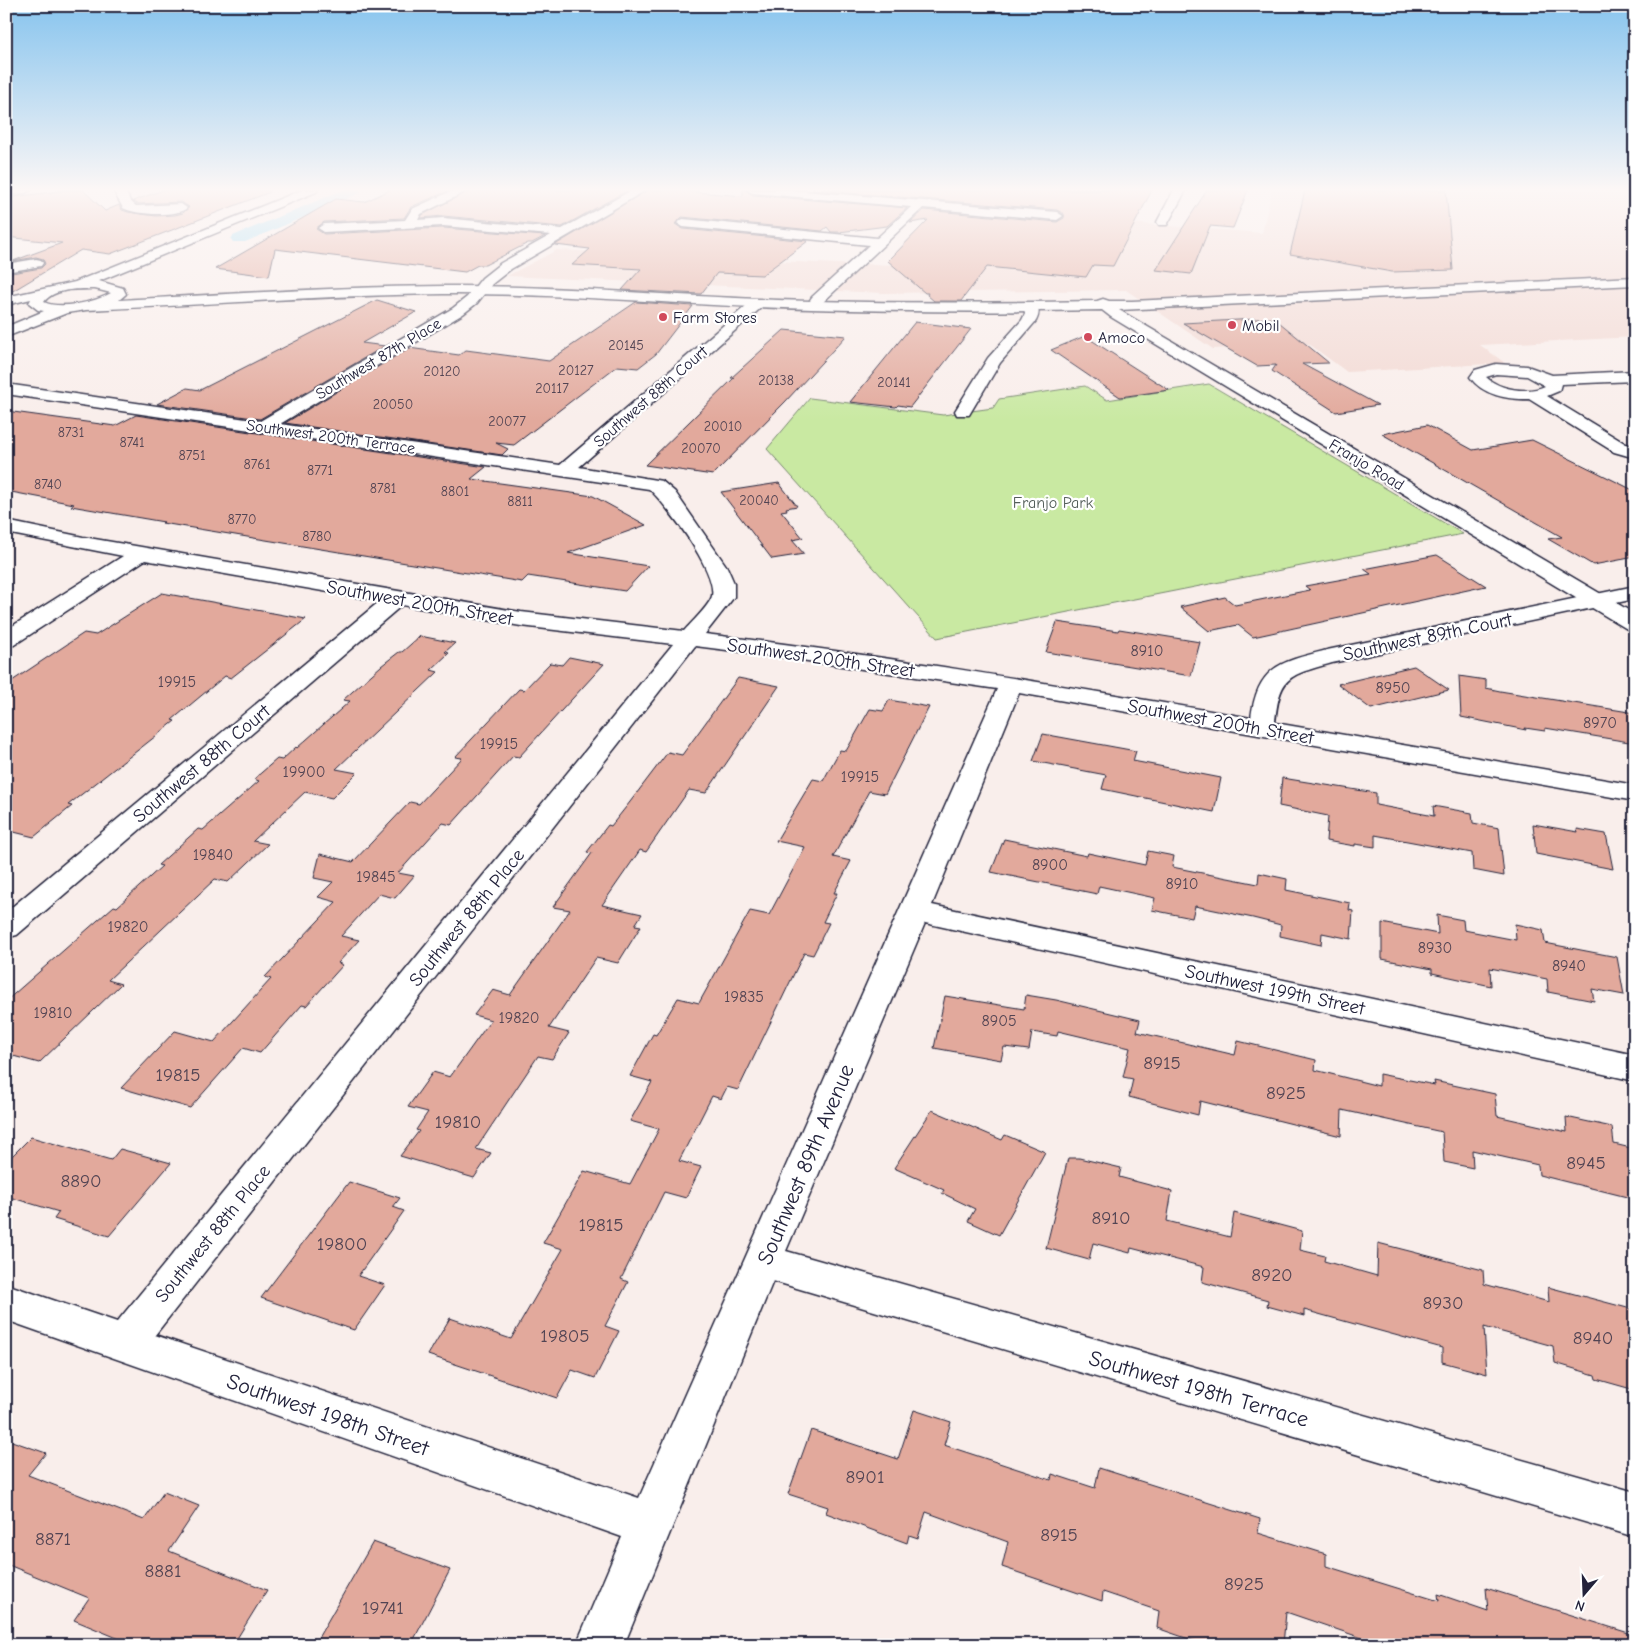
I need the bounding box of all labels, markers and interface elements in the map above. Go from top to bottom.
place label: Farm Stores [673,309,757,327]
marker: Farm Stores [657,311,669,323]
street label: Southwest 87th Place [312,314,445,403]
place label: Mobil [1242,317,1280,335]
marker: Mobil [1226,319,1238,331]
place label: Amoco [1098,329,1145,347]
marker: Amoco [1082,331,1094,343]
house number: 20145 [608,337,644,354]
street label: Southwest 88th Court [590,342,712,451]
house number: 20127 [558,362,594,379]
house number: 20120 [423,363,461,380]
house number: 20138 [758,372,794,389]
house number: 20141 [877,374,911,391]
house number: 20117 [535,380,569,397]
house number: 20050 [373,396,413,413]
house number: 20077 [488,413,526,430]
street label: Southwest 200th Terrace [245,416,416,458]
house number: 20010 [704,418,742,435]
house number: 8731 [58,424,84,441]
house number: 8741 [119,434,145,451]
street label: Franjo Road [1326,435,1407,494]
house number: 20070 [681,440,721,457]
house number: 8751 [179,447,205,464]
house number: 8761 [244,456,270,473]
house number: 8771 [307,462,333,479]
house number: 8740 [34,476,62,493]
house number: 8781 [370,480,396,497]
house number: 8801 [441,483,469,500]
house number: 20040 [739,492,779,509]
house number: 8811 [507,493,533,510]
park label: Franjo Park [1013,494,1094,512]
house number: 8770 [228,511,256,528]
house number: 8780 [302,528,332,545]
street label: Southwest 200th Street [325,576,515,630]
street label: Southwest 89th Court [1341,608,1514,666]
street label: Southwest 200th Street [726,634,916,682]
house number: 8910 [1131,642,1163,660]
house number: 19915 [158,673,196,691]
house number: 8950 [1375,679,1411,697]
street label: Southwest 200th Street [1126,695,1316,749]
street label: Southwest 88th Court [129,700,275,827]
house number: 8970 [1583,714,1617,732]
house number: 19915 [480,735,518,753]
house number: 19900 [283,763,325,781]
house number: 19915 [841,768,879,786]
street label: Southwest 88th Place [404,844,529,991]
house number: 19840 [193,846,233,864]
house number: 8900 [1032,856,1068,874]
house number: 19845 [356,868,396,886]
house number: 8910 [1166,875,1198,893]
house number: 19820 [107,918,149,936]
house number: 8930 [1418,939,1452,957]
house number: 8940 [1552,957,1586,975]
street label: Southwest 199th Street [1183,960,1367,1020]
house number: 19835 [724,988,764,1006]
house number: 19810 [33,1004,73,1022]
house number: 19820 [498,1009,540,1027]
house number: 8905 [981,1012,1017,1030]
house number: 8915 [1143,1052,1181,1074]
street label: Southwest 89th Avenue [752,1060,860,1268]
house number: 19815 [155,1064,201,1086]
house number: 8925 [1266,1082,1306,1104]
house number: 19810 [435,1111,481,1133]
house number: 8945 [1566,1152,1606,1174]
street label: Southwest 88th Place [150,1160,275,1307]
house number: 8890 [60,1170,102,1192]
house number: 8910 [1092,1207,1130,1229]
house number: 19815 [578,1214,624,1236]
house number: 19800 [317,1233,367,1255]
house number: 8920 [1251,1264,1293,1286]
house number: 8930 [1422,1292,1464,1314]
house number: 19805 [540,1325,590,1347]
house number: 8940 [1573,1327,1613,1349]
street label: Southwest 198th Terrace [1086,1345,1312,1433]
street label: Southwest 198th Street [223,1368,433,1462]
house number: 8901 [846,1466,884,1488]
house number: 8915 [1040,1524,1078,1546]
house number: 8871 [35,1528,71,1550]
house number: 8881 [145,1560,181,1582]
north arrow [1558,1568,1608,1618]
house number: 8925 [1224,1573,1264,1595]
text: N [1573,1596,1587,1615]
house number: 19741 [362,1597,404,1619]

